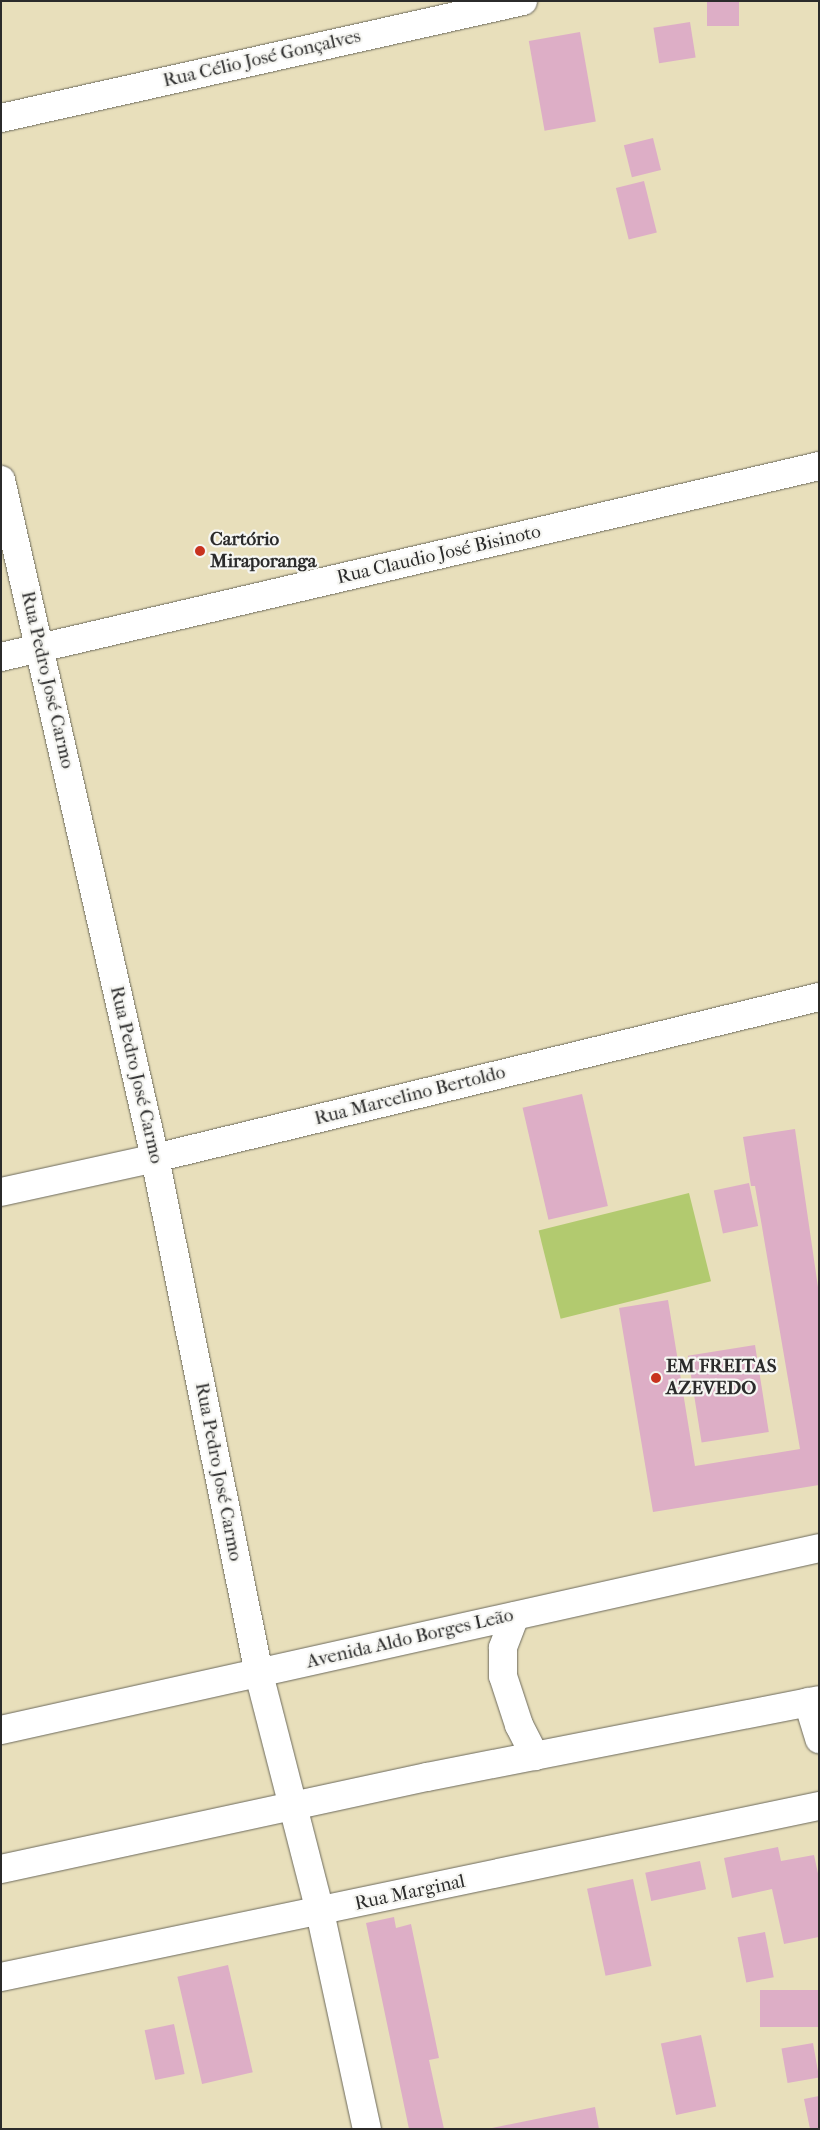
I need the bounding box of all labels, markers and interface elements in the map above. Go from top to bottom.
street label: Rua Célio José Gonçalves [161,25,363,93]
street label: Rua Claudio José Bisinoto [335,520,543,590]
place label: Cartório Miraporanga [210,529,317,573]
marker: Cartório Miraporanga [194,545,206,557]
street label: Rua Pedro José Carmo [15,589,79,771]
street label: Rua Pedro José Carmo [104,984,168,1166]
street label: Rua Marcelino Bertoldo [312,1061,508,1131]
place label: EM FREITAS AZEVEDO [666,1356,776,1400]
marker: EM FREITAS AZEVEDO [650,1372,662,1384]
street label: Rua Pedro José Carmo [189,1381,247,1563]
street label: Avenida Aldo Borges Leão [304,1604,516,1674]
street label: Rua Marginal [353,1870,467,1916]

